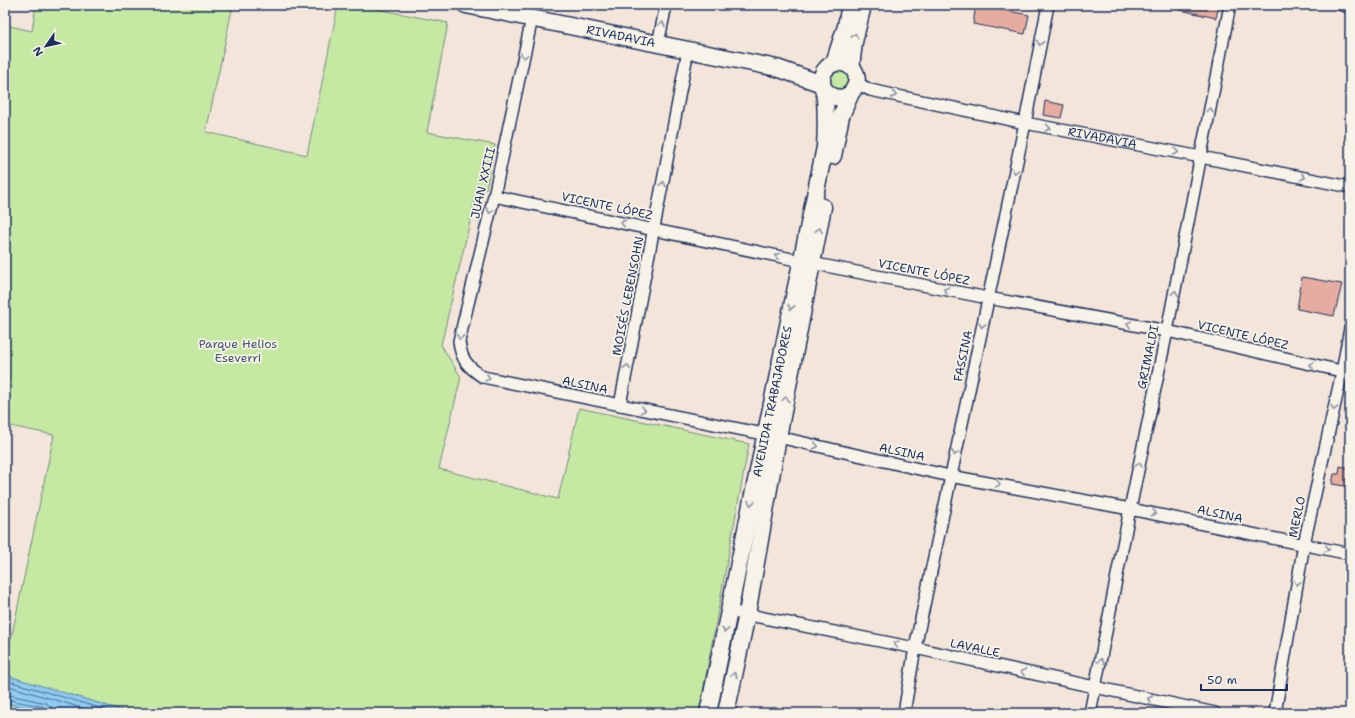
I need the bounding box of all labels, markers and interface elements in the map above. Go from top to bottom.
one-way arrow [657,21,666,28]
street label: RIVADAVIA [585,22,657,51]
north arrow [26,26,66,66]
one-way arrow [851,32,859,39]
one-way arrow [1037,40,1045,46]
text: N [29,43,47,59]
one-way arrow [520,53,528,60]
one-way arrow [891,90,897,98]
one-way arrow [1205,107,1213,114]
one-way arrow [1045,123,1051,132]
street label: RIVADAVIA [1067,123,1138,152]
street label: JUAN XXIII [467,145,499,220]
one-way arrow [1173,147,1179,156]
one-way arrow [1011,168,1019,174]
one-way arrow [1300,173,1307,181]
one-way arrow [658,181,667,187]
street label: VICENTE LÓPEZ [560,189,654,223]
one-way arrow [487,208,495,214]
one-way arrow [620,220,626,228]
one-way arrow [814,227,823,234]
street label: MOISÉS LEBENSOHN [609,235,647,357]
one-way arrow [774,253,781,261]
street label: VICENTE LÓPEZ [877,255,971,289]
one-way arrow [943,286,949,295]
one-way arrow [1170,290,1178,296]
one-way arrow [788,304,796,310]
street label: VICENTE LÓPEZ [1196,317,1290,353]
one-way arrow [1126,321,1132,329]
one-way arrow [979,322,987,329]
street label: GRIMALDI [1133,323,1163,390]
street label: AVENIDA TRABAJADORES [749,324,796,479]
street label: FASSINA [950,329,976,383]
one-way arrow [457,334,465,340]
park label: Parque Helios Eseverri [199,336,277,366]
one-way arrow [1309,361,1315,369]
one-way arrow [623,364,631,370]
street label: ALSINA [561,372,610,398]
one-way arrow [485,373,492,382]
one-way arrow [781,396,789,402]
one-way arrow [640,405,646,414]
one-way arrow [1331,405,1339,411]
street label: ALSINA [878,439,927,465]
one-way arrow [813,441,819,449]
one-way arrow [952,449,960,456]
one-way arrow [1134,462,1142,468]
one-way arrow [995,480,1001,488]
street label: MERLO [1285,495,1309,539]
one-way arrow [747,499,756,506]
street label: ALSINA [1196,501,1245,527]
one-way arrow [1150,509,1157,517]
one-way arrow [1324,545,1330,553]
one-way arrow [1294,580,1302,586]
one-way arrow [722,627,730,633]
street label: LAVALLE [949,635,1001,661]
one-way arrow [893,641,899,649]
one-way arrow [1096,658,1104,664]
scale bar [1201,666,1287,692]
one-way arrow [1020,668,1026,676]
one-way arrow [730,672,738,678]
text: 50 m [1207,672,1237,688]
one-way arrow [1147,696,1153,704]

